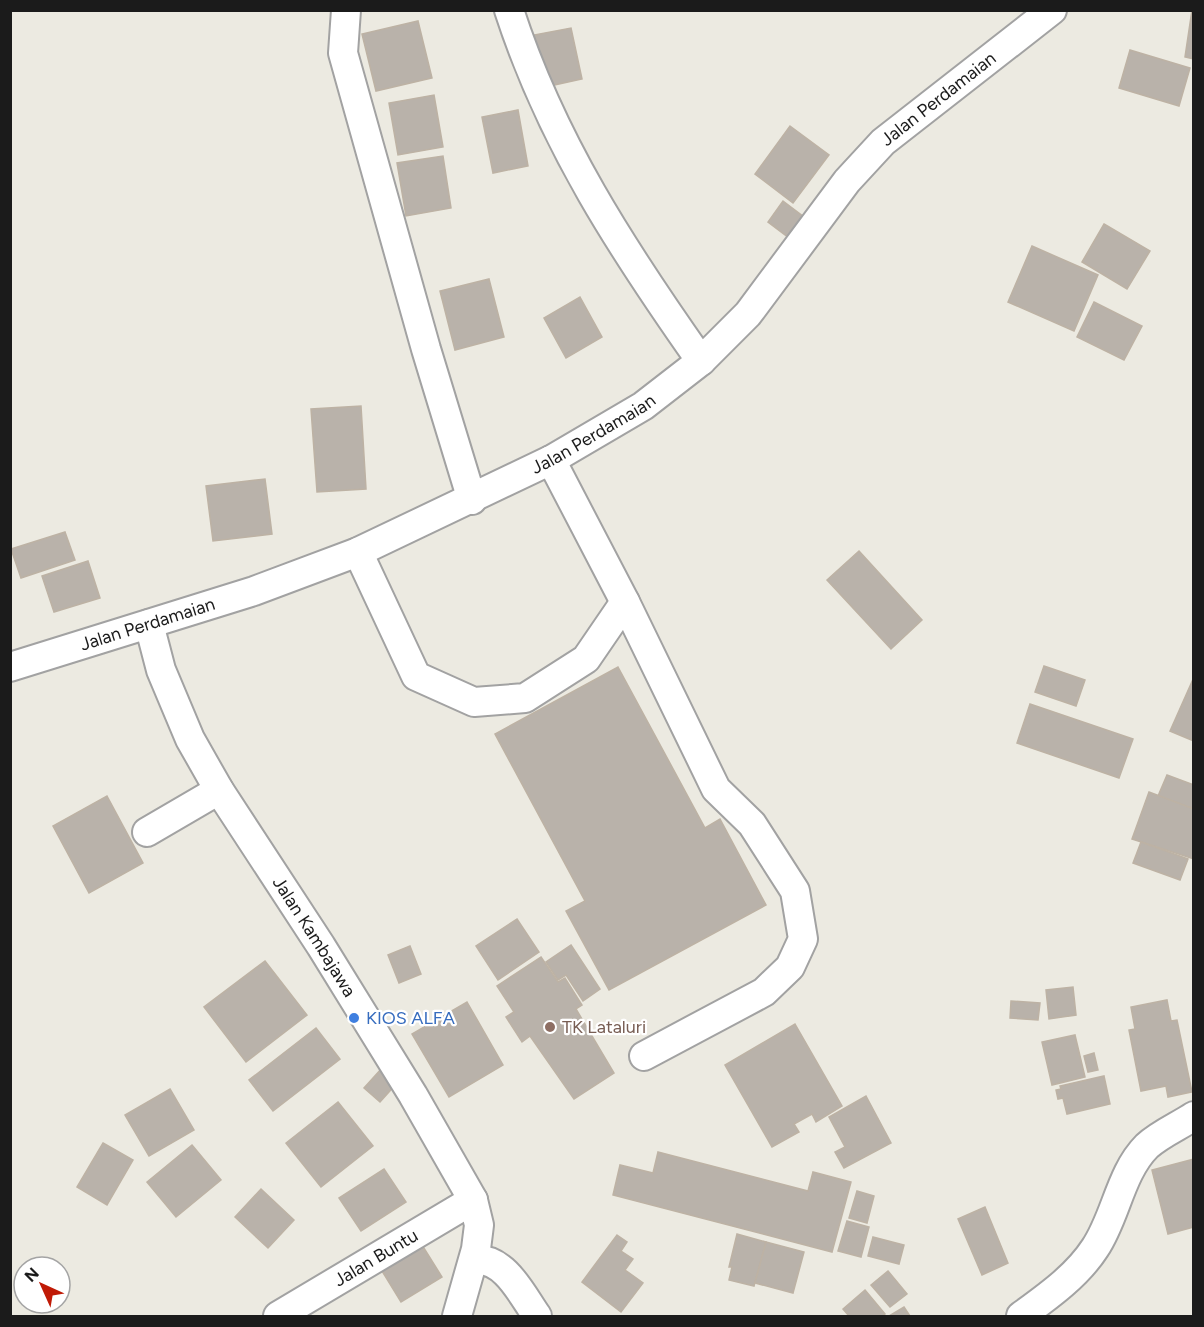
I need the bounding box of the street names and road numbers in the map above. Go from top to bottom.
street label: Jalan Perdamaian [876,47,1000,151]
street label: Jalan Perdamaian [528,389,660,479]
street label: Jalan Perdamaian [77,593,218,655]
street label: Jalan Kambajawa [268,873,361,1001]
street label: Jalan Buntu [330,1224,422,1291]

